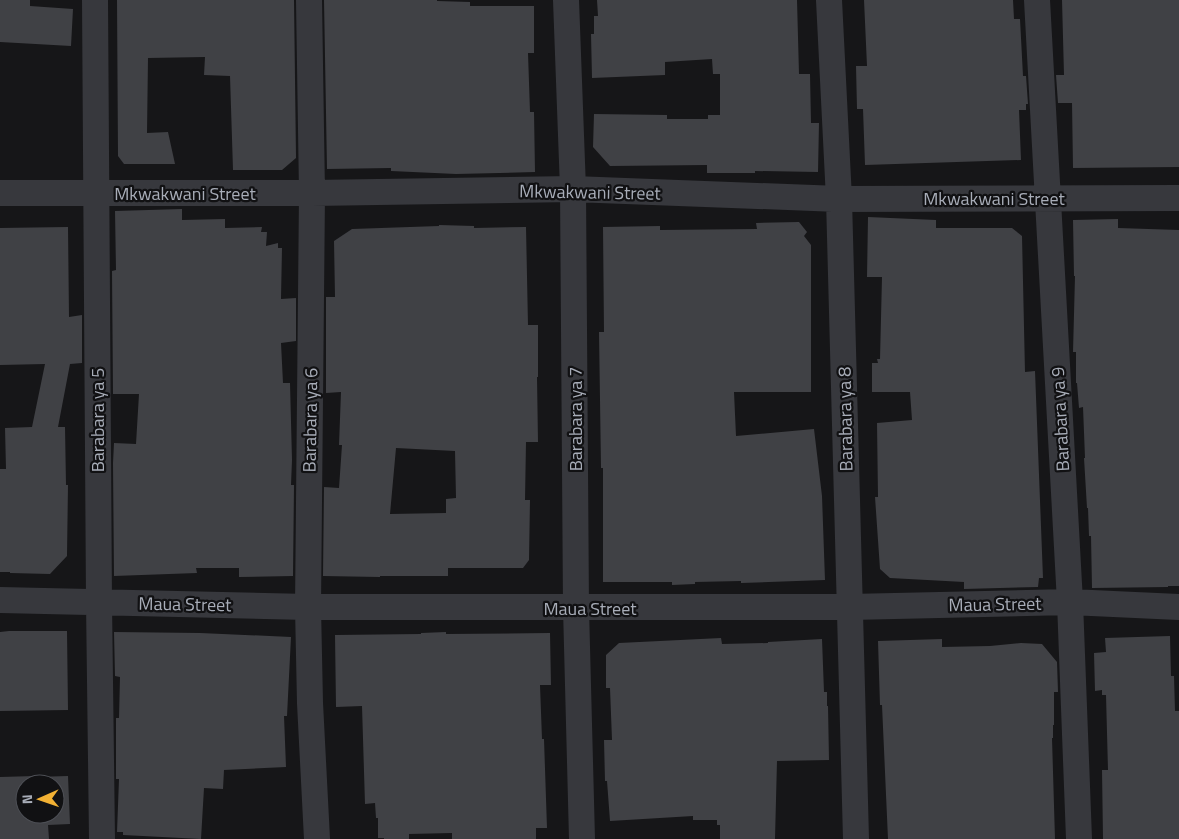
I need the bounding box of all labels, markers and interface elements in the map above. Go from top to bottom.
street label: Mkwakwani Street [519,177,662,207]
street label: Mkwakwani Street [114,180,256,207]
street label: Mkwakwani Street [923,185,1065,212]
street label: Barabara ya 8 [831,366,859,472]
street label: Barabara ya 9 [1044,366,1076,472]
street label: Barabara ya 6 [296,367,324,473]
street label: Barabara ya 7 [562,367,589,471]
street label: Barabara ya 5 [84,368,111,472]
street label: Maua Street [138,590,232,618]
street label: Maua Street [948,590,1042,618]
street label: Maua Street [543,595,637,622]
north arrow [15,774,65,824]
text: N [16,794,37,805]

